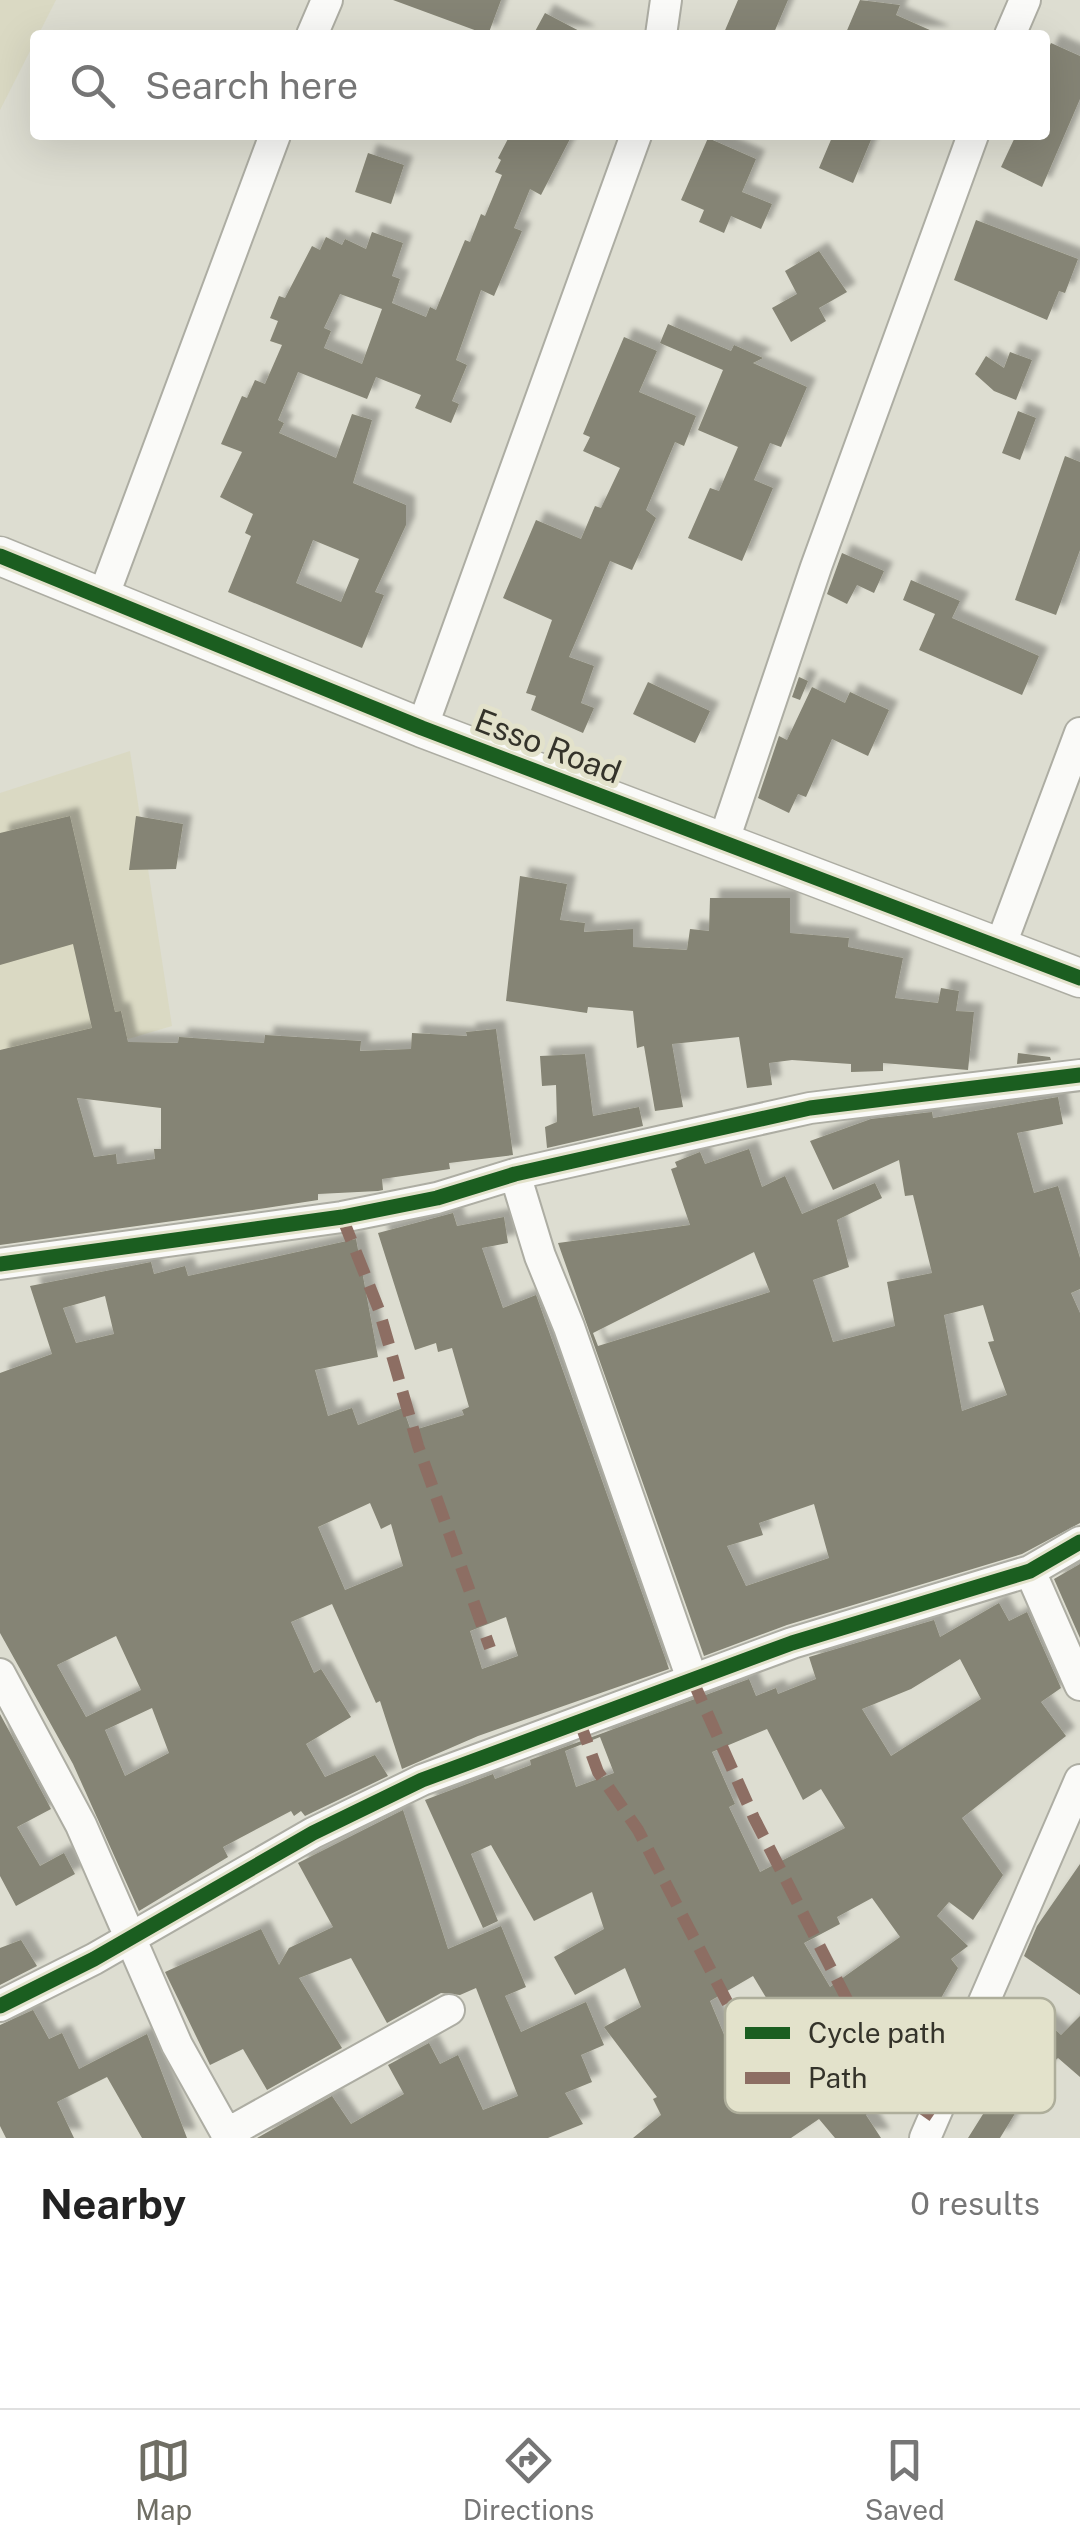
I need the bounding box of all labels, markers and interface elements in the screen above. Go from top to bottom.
search box [30,30,1050,140]
icon: search [65,58,120,113]
text: Search here [145,63,358,108]
street label: Esso Road [470,701,626,791]
legend [725,1998,1055,2113]
text: Cycle path [808,2016,946,2049]
text: Path [808,2061,867,2094]
text: Nearby [40,2179,186,2228]
text: 0 results [910,2185,1040,2222]
tab: Map [135,2433,192,2526]
tab: Directions [463,2433,594,2526]
tab: Saved [865,2433,945,2526]

